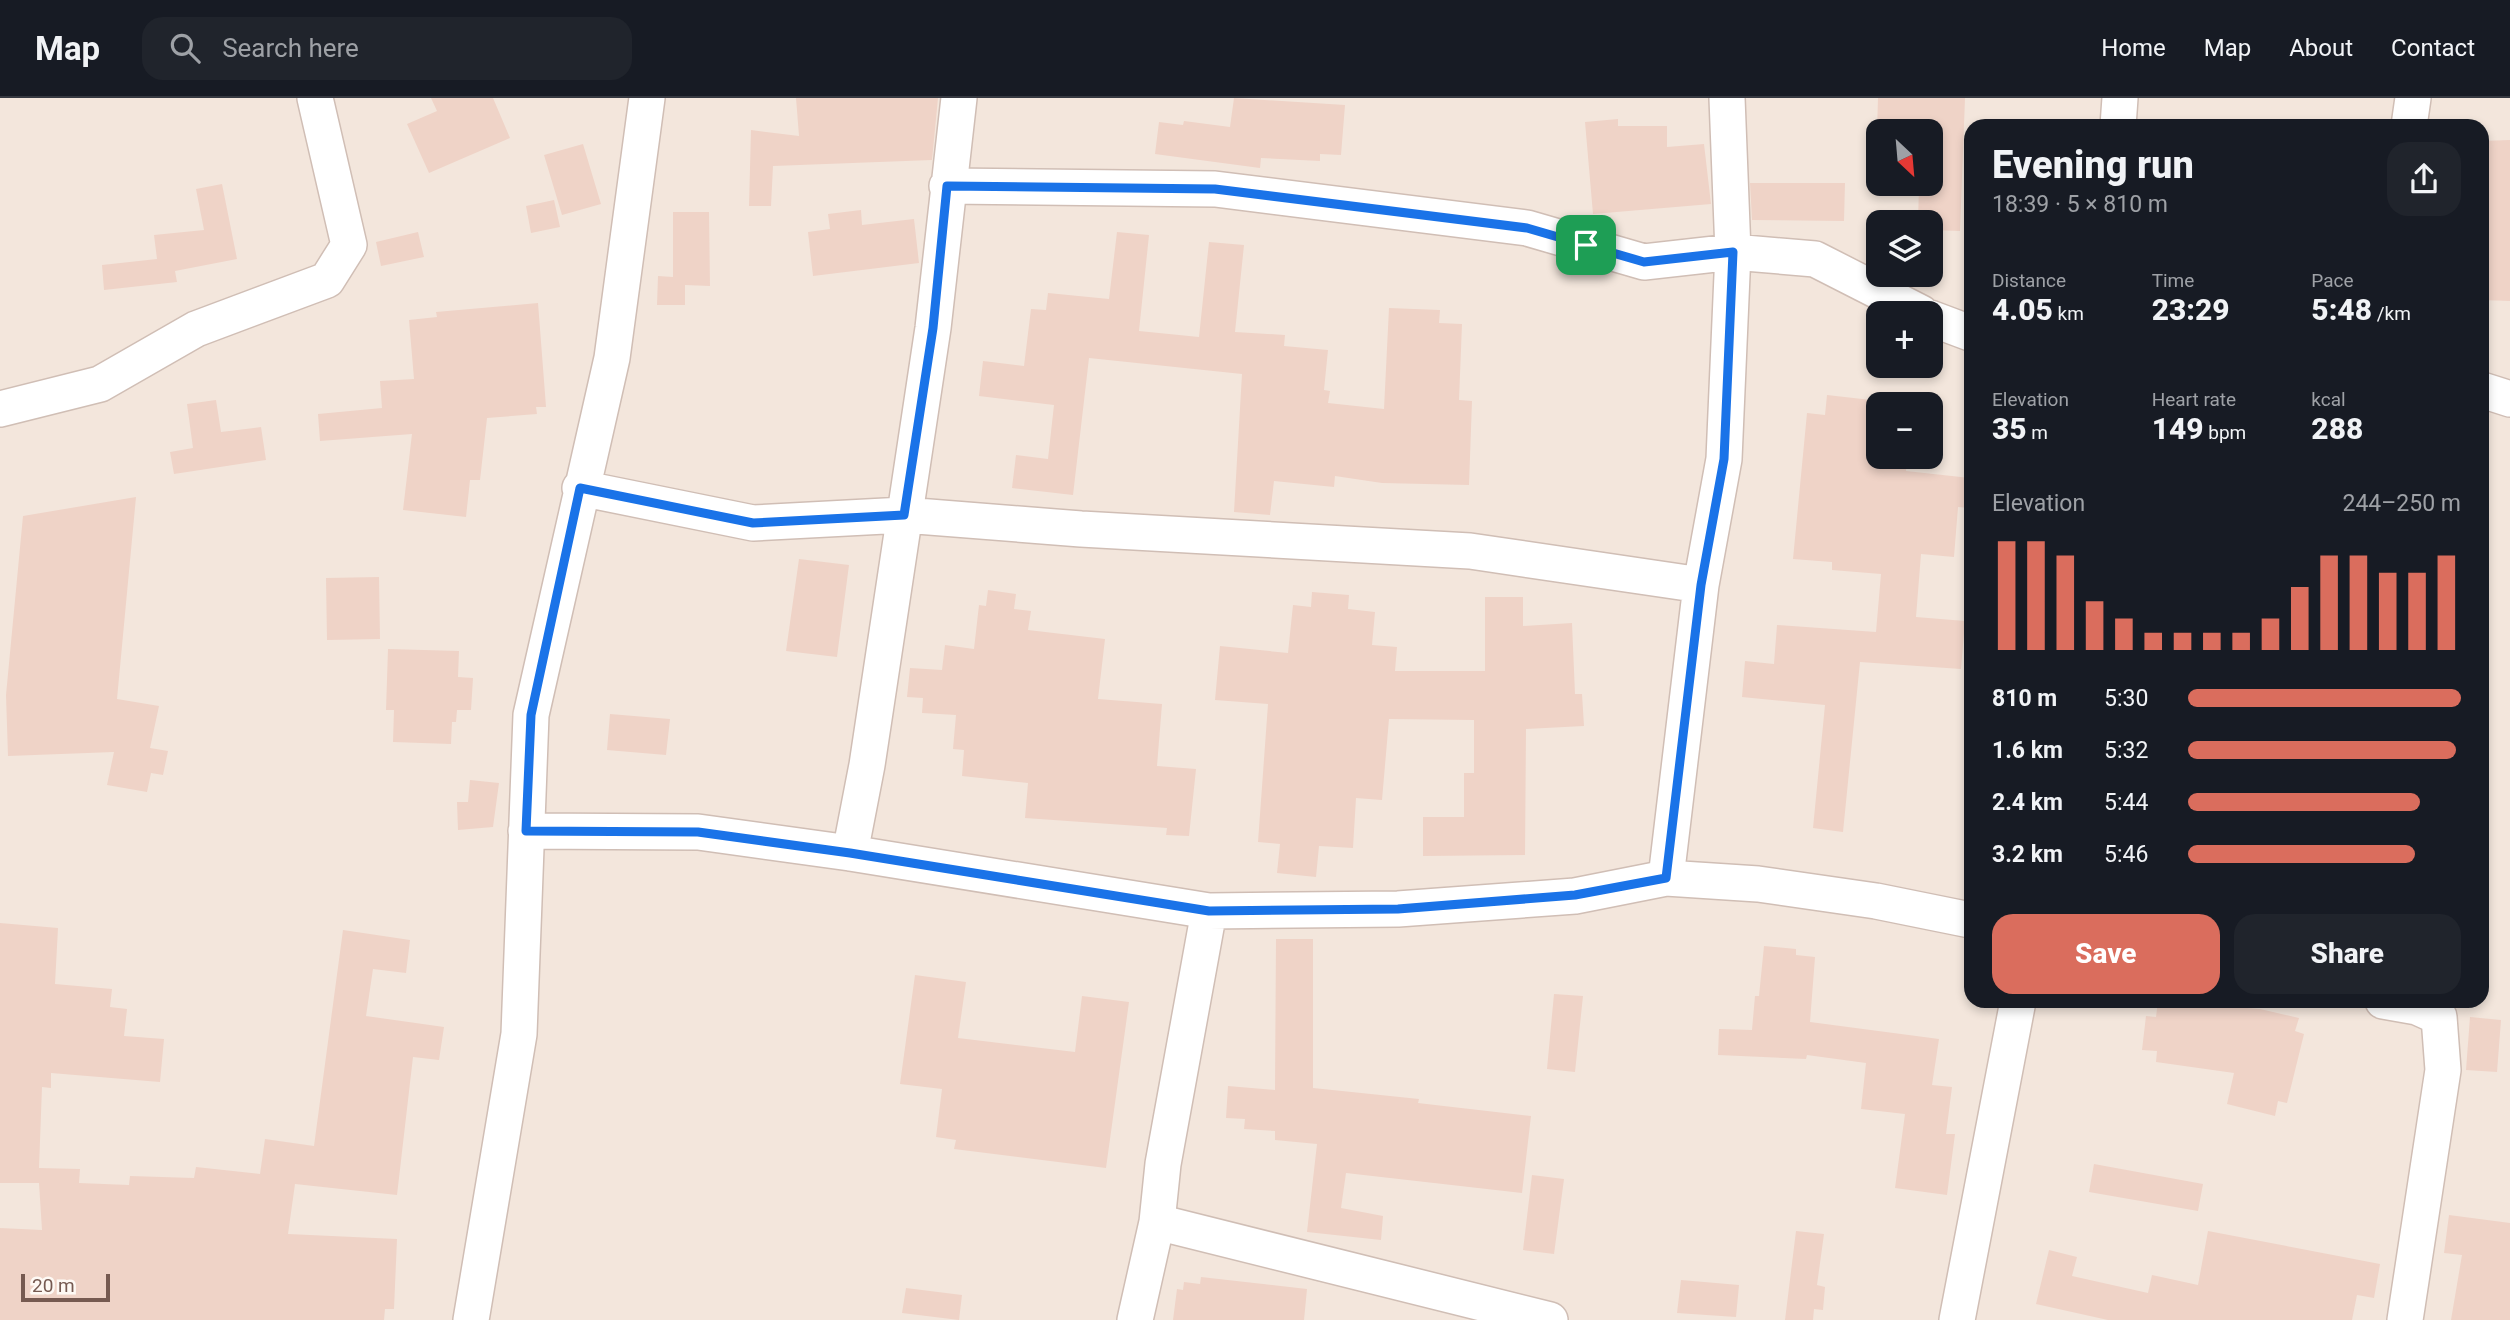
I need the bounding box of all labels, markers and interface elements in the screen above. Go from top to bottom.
search box [142,17,632,80]
text: Map [35,29,100,68]
icon: search [166,29,204,67]
text: Search here [222,33,359,63]
text: Home [2101,34,2166,62]
text: Map [2204,34,2251,62]
text: About [2289,34,2353,62]
text: Contact [2391,34,2475,62]
north arrow [1866,119,1942,196]
map controls [1866,119,1943,469]
button: share [2387,142,2461,216]
text: Evening run [1992,143,2194,187]
text: 18:39 · 5 × 810 m [1992,191,2168,218]
button: layers [1866,210,1943,287]
pin [1556,215,1616,275]
icon: arrive [1567,226,1605,264]
text: Distance [1992,269,2066,292]
text: Time [2152,269,2194,292]
text: Pace [2311,269,2354,292]
text: 4.05 [1992,292,2053,327]
text: 23:29 [2152,292,2230,327]
text: 5:48 [2311,292,2372,327]
button: + [1866,301,1943,378]
text: km [2053,302,2084,325]
text: /km [2372,302,2411,325]
text: Elevation [1992,388,2069,411]
text: Heart rate [2152,388,2236,411]
text: kcal [2311,388,2346,411]
button: − [1866,392,1943,469]
text: 35 [1992,411,2027,446]
text: 149 [2152,411,2204,446]
text: 288 [2311,411,2363,446]
text: m [2027,421,2048,444]
text: bpm [2204,421,2246,444]
text: Elevation [1992,490,2085,517]
text: 244–250 m [2342,490,2461,517]
text: 810 m [1992,685,2057,712]
text: 5:30 [2104,685,2148,712]
text: 1.6 km [1992,737,2063,764]
text: 5:32 [2104,737,2148,764]
text: 2.4 km [1992,789,2063,816]
text: 5:44 [2104,789,2148,816]
text: 3.2 km [1992,841,2063,868]
text: 5:46 [2104,841,2148,868]
button: Save [1992,914,2220,994]
button: Share [2234,914,2461,994]
scale bar [21,1271,110,1303]
text: 20 m [32,1274,75,1297]

